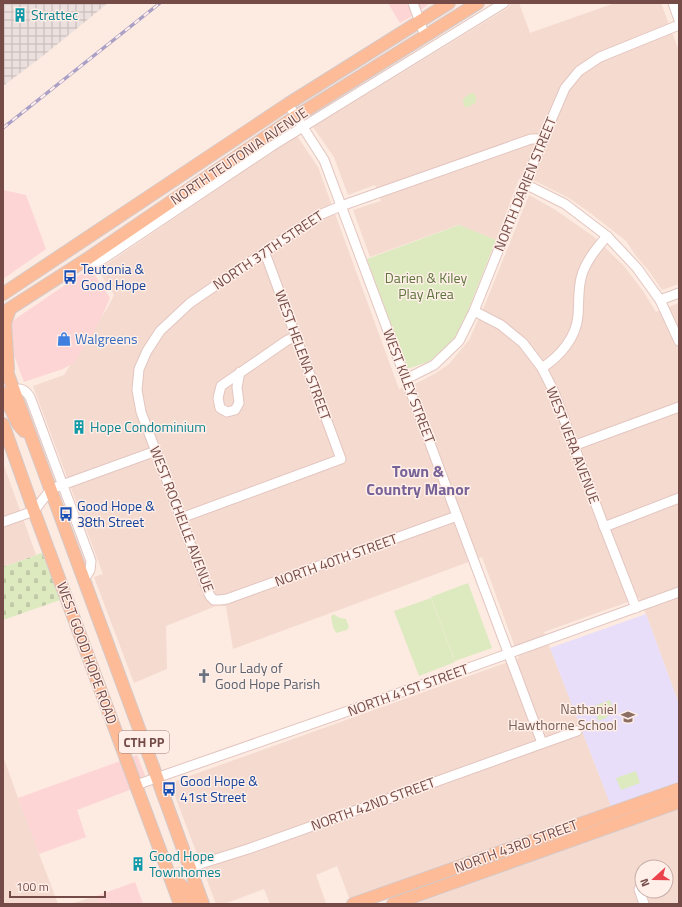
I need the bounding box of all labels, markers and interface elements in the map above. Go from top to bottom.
place label: Strattec [31,4,78,25]
building icon: Strattec [12,7,28,23]
street label: NORTH TEUTONIA AVENUE [166,101,312,210]
street label: NORTH DARIEN STREET [488,113,561,254]
street label: NORTH 37TH STREET [208,204,328,294]
place label: Teutonia & Good Hope [81,258,146,295]
park label: Darien & Kiley Play Area [385,267,467,304]
bus stop icon: Teutonia & Good Hope [62,269,78,285]
street label: WEST HELENA STREET [270,287,337,423]
street label: WEST KILEY STREET [378,326,441,447]
place label: Walgreens [75,328,138,349]
shop icon: Walgreens [56,331,72,347]
street label: WEST VERA AVENUE [541,383,606,507]
place label: Hope Condominium [90,416,206,437]
building icon: Hope Condominium [71,419,87,435]
street label: WEST ROCHELLE AVENUE [145,443,220,595]
district label: Town & Country Manor [366,459,470,501]
place label: Good Hope & 38th Street [77,495,155,532]
bus stop icon: Good Hope & 38th Street [58,506,74,522]
street label: NORTH 40TH STREET [272,527,401,591]
street label: WEST GOOD HOPE ROAD [52,579,123,727]
place label: Our Lady of Good Hope Parish [215,657,320,694]
street label: NORTH 41ST STREET [344,658,472,721]
church icon: Our Lady of Good Hope Parish [196,668,212,684]
place label: Nathaniel Hawthorne School [508,698,617,735]
school or university icon: Nathaniel Hawthorne School [620,709,636,725]
road number: CTH PP [119,731,169,753]
place label: Good Hope & 41st Street [180,770,258,807]
street label: NORTH 42ND STREET [308,771,438,836]
bus stop icon: Good Hope & 41st Street [161,781,177,797]
street label: NORTH 43RD STREET [451,813,581,878]
place label: Good Hope Townhomes [149,845,221,882]
building icon: Good Hope Townhomes [130,856,146,872]
north arrow [634,859,674,899]
scale bar [10,873,105,899]
text: N [636,876,653,889]
text: 100 m [16,877,49,896]

